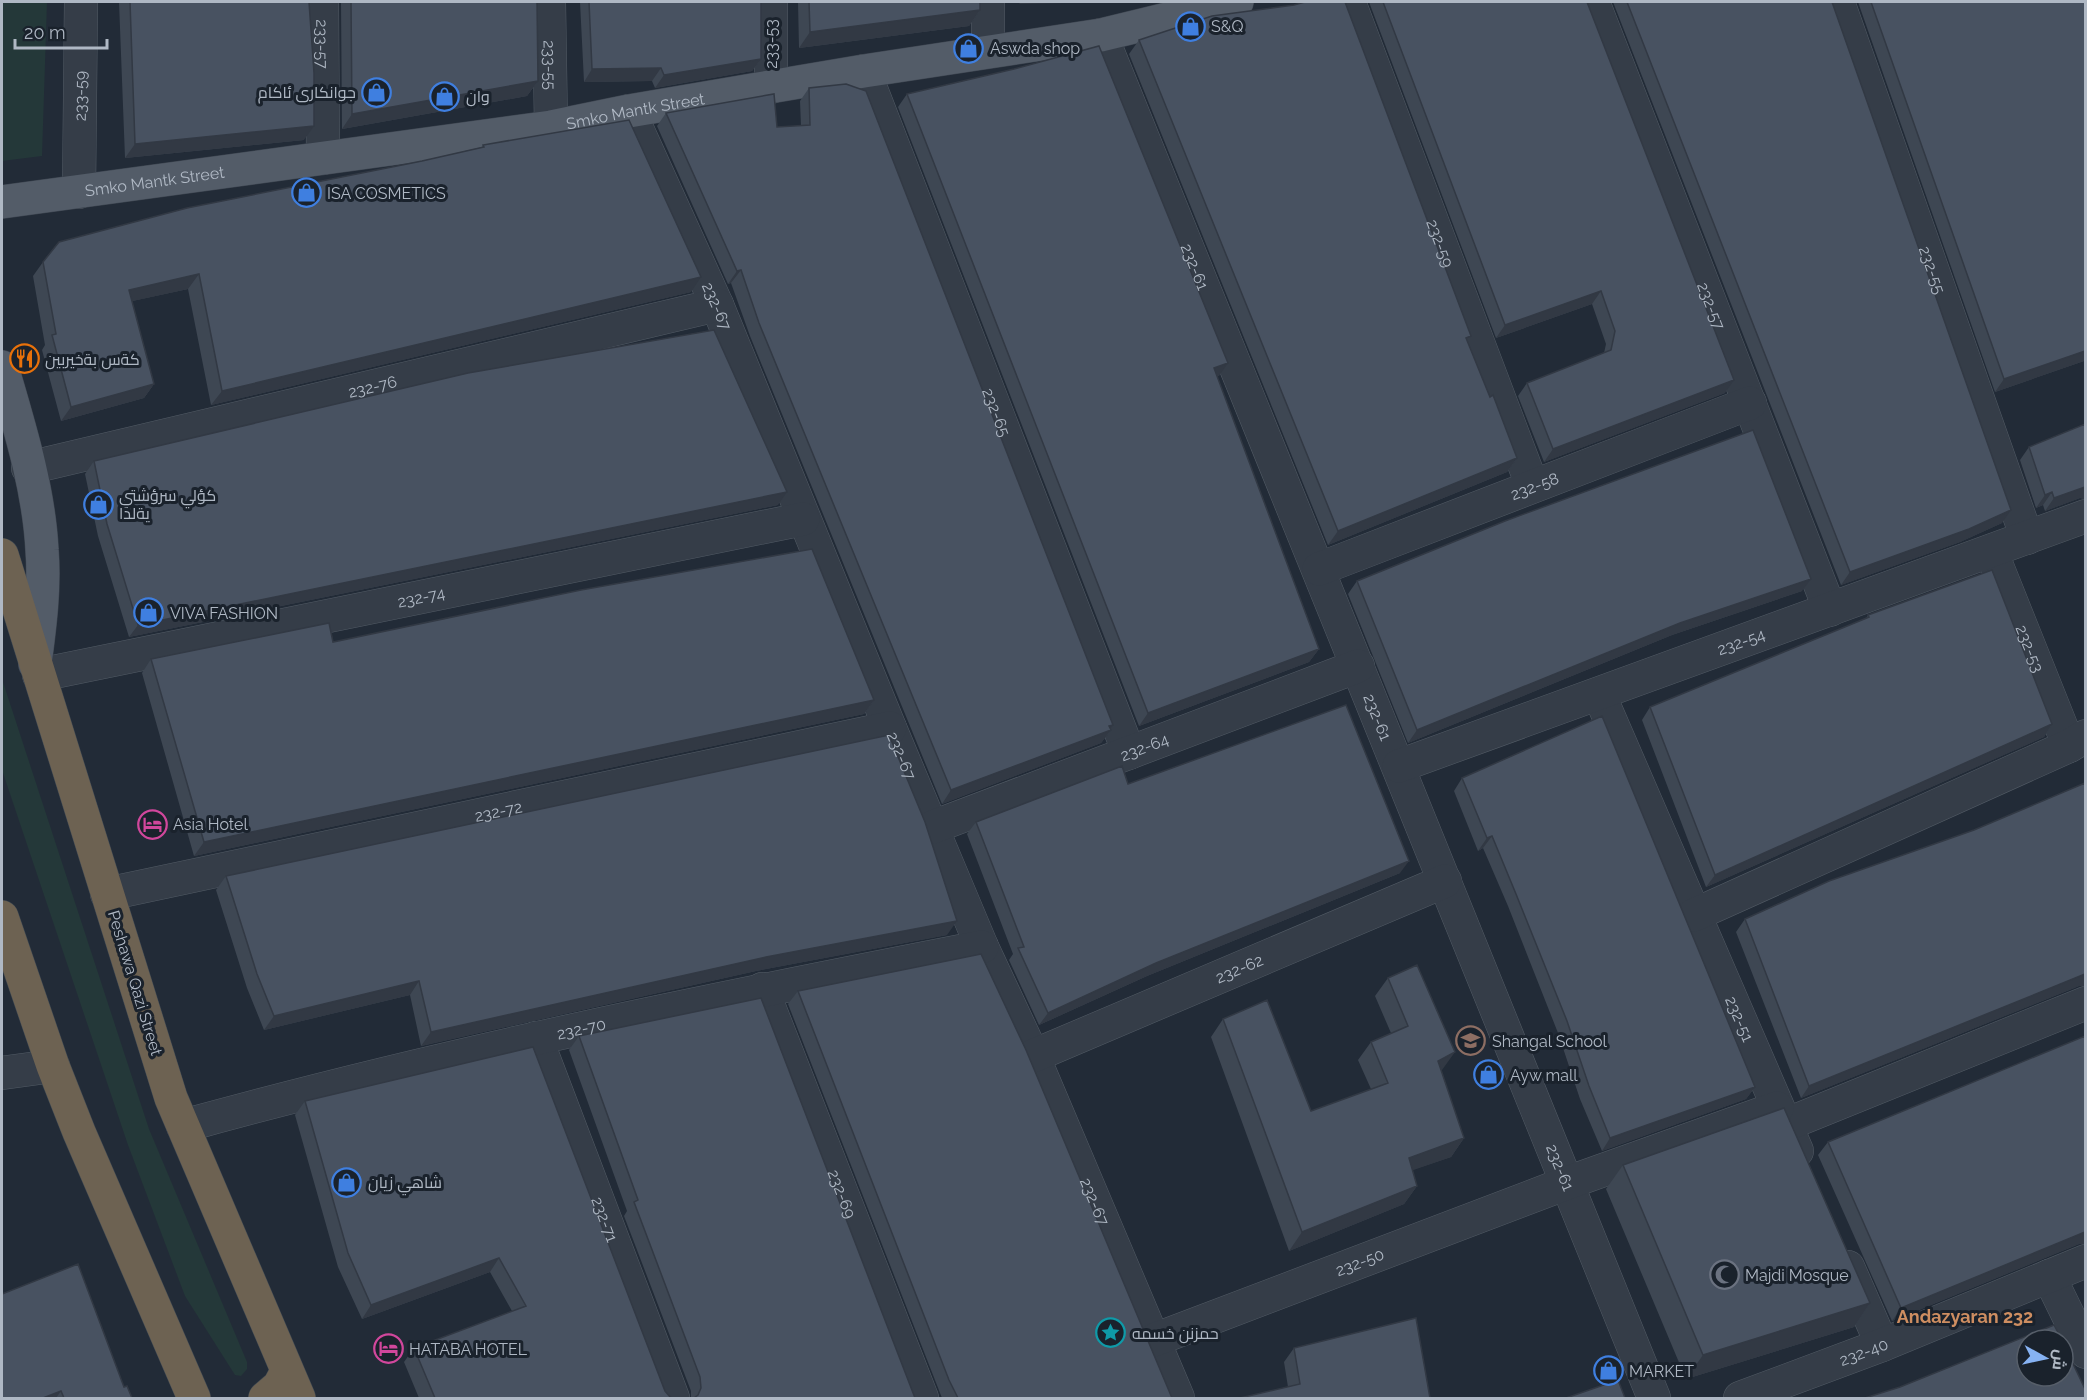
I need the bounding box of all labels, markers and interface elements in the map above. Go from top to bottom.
shop icon: S&Q [1174,10,1206,42]
scale bar [15,12,106,50]
place label: S&Q [1211,17,1243,36]
street label: 233-57 [313,19,332,69]
street label: 233-53 [762,19,781,69]
text: 20 m [24,22,66,43]
shop icon: Aswda shop [953,32,985,64]
place label: Aswda shop [990,39,1080,58]
street label: 233-55 [540,40,560,90]
street label: 233-59 [70,71,90,121]
shop icon: جوانکاری ئاکام [361,76,393,108]
shop icon: وان [429,80,461,112]
place label: جوانکاری ئاکام [258,83,356,104]
place label: وان [466,87,490,107]
street label: Smko Mantk Street [564,89,707,133]
street label: Smko Mantk Street [84,162,226,200]
shop icon: ISA COSMETICS [290,177,322,209]
place label: ISA COSMETICS [327,184,446,203]
street label: 232-59 [1423,216,1458,270]
street label: 232-61 [1177,241,1213,293]
street label: 232-55 [1915,243,1950,297]
street label: 232-67 [698,279,736,333]
street label: 232-57 [1694,279,1729,333]
restaurant icon: كةس بةخيربين [8,343,40,375]
place label: كةس بةخيربين [45,350,140,370]
street label: 232-76 [346,372,399,401]
street label: 232-65 [979,385,1015,439]
street label: 232-58 [1508,468,1561,504]
place label: كؤلي سرؤشتي يةلدا [119,486,216,523]
shop icon: كؤلي سرؤشتي يةلدا [82,488,114,520]
street label: 232-74 [396,583,447,611]
shop icon: VIVA FASHION [133,597,165,629]
place label: VIVA FASHION [170,604,278,623]
street label: 232-53 [2012,622,2048,675]
street label: 232-54 [1715,624,1768,659]
street label: 232-61 [1360,691,1396,743]
street label: 232-67 [883,729,920,783]
street label: 232-64 [1117,729,1172,765]
street label: 232-72 [473,797,524,825]
hotel icon: Asia Hotel [136,808,168,840]
place label: Asia Hotel [173,815,248,834]
street label: Peshawa Qazi Street [104,908,166,1058]
street label: 232-62 [1212,950,1266,987]
street label: 232-51 [1722,993,1758,1045]
street label: 232-70 [555,1014,607,1043]
school or university icon: Shangal School [1455,1025,1487,1057]
place label: Shangal School [1492,1032,1608,1051]
shop icon: Ayw mall [1473,1059,1505,1091]
place label: Ayw mall [1510,1066,1578,1085]
street label: 232-61 [1542,1141,1578,1194]
shop icon: شاهي زيان [331,1166,363,1198]
street label: 232-69 [824,1167,860,1221]
place label: شاهي زيان [368,1173,442,1196]
street label: 232-67 [1076,1175,1113,1229]
street label: 232-71 [588,1194,622,1245]
street label: 232-50 [1333,1244,1387,1280]
mosque icon: Majdi Mosque [1708,1259,1740,1291]
place label: Majdi Mosque [1745,1266,1849,1285]
district label: Andazyaran 232 [1897,1306,2033,1327]
place icon: حمزنن خسمه [1095,1317,1127,1349]
place label: حمزنن خسمه [1132,1324,1219,1344]
north arrow [2015,1328,2075,1388]
hotel icon: HATABA HOTEL [372,1333,404,1365]
street label: 232-40 [1837,1334,1891,1370]
place label: HATABA HOTEL [409,1340,528,1359]
text: ش [2049,1349,2070,1372]
shop icon: MARKET [1592,1355,1624,1387]
place label: MARKET [1629,1362,1694,1381]

